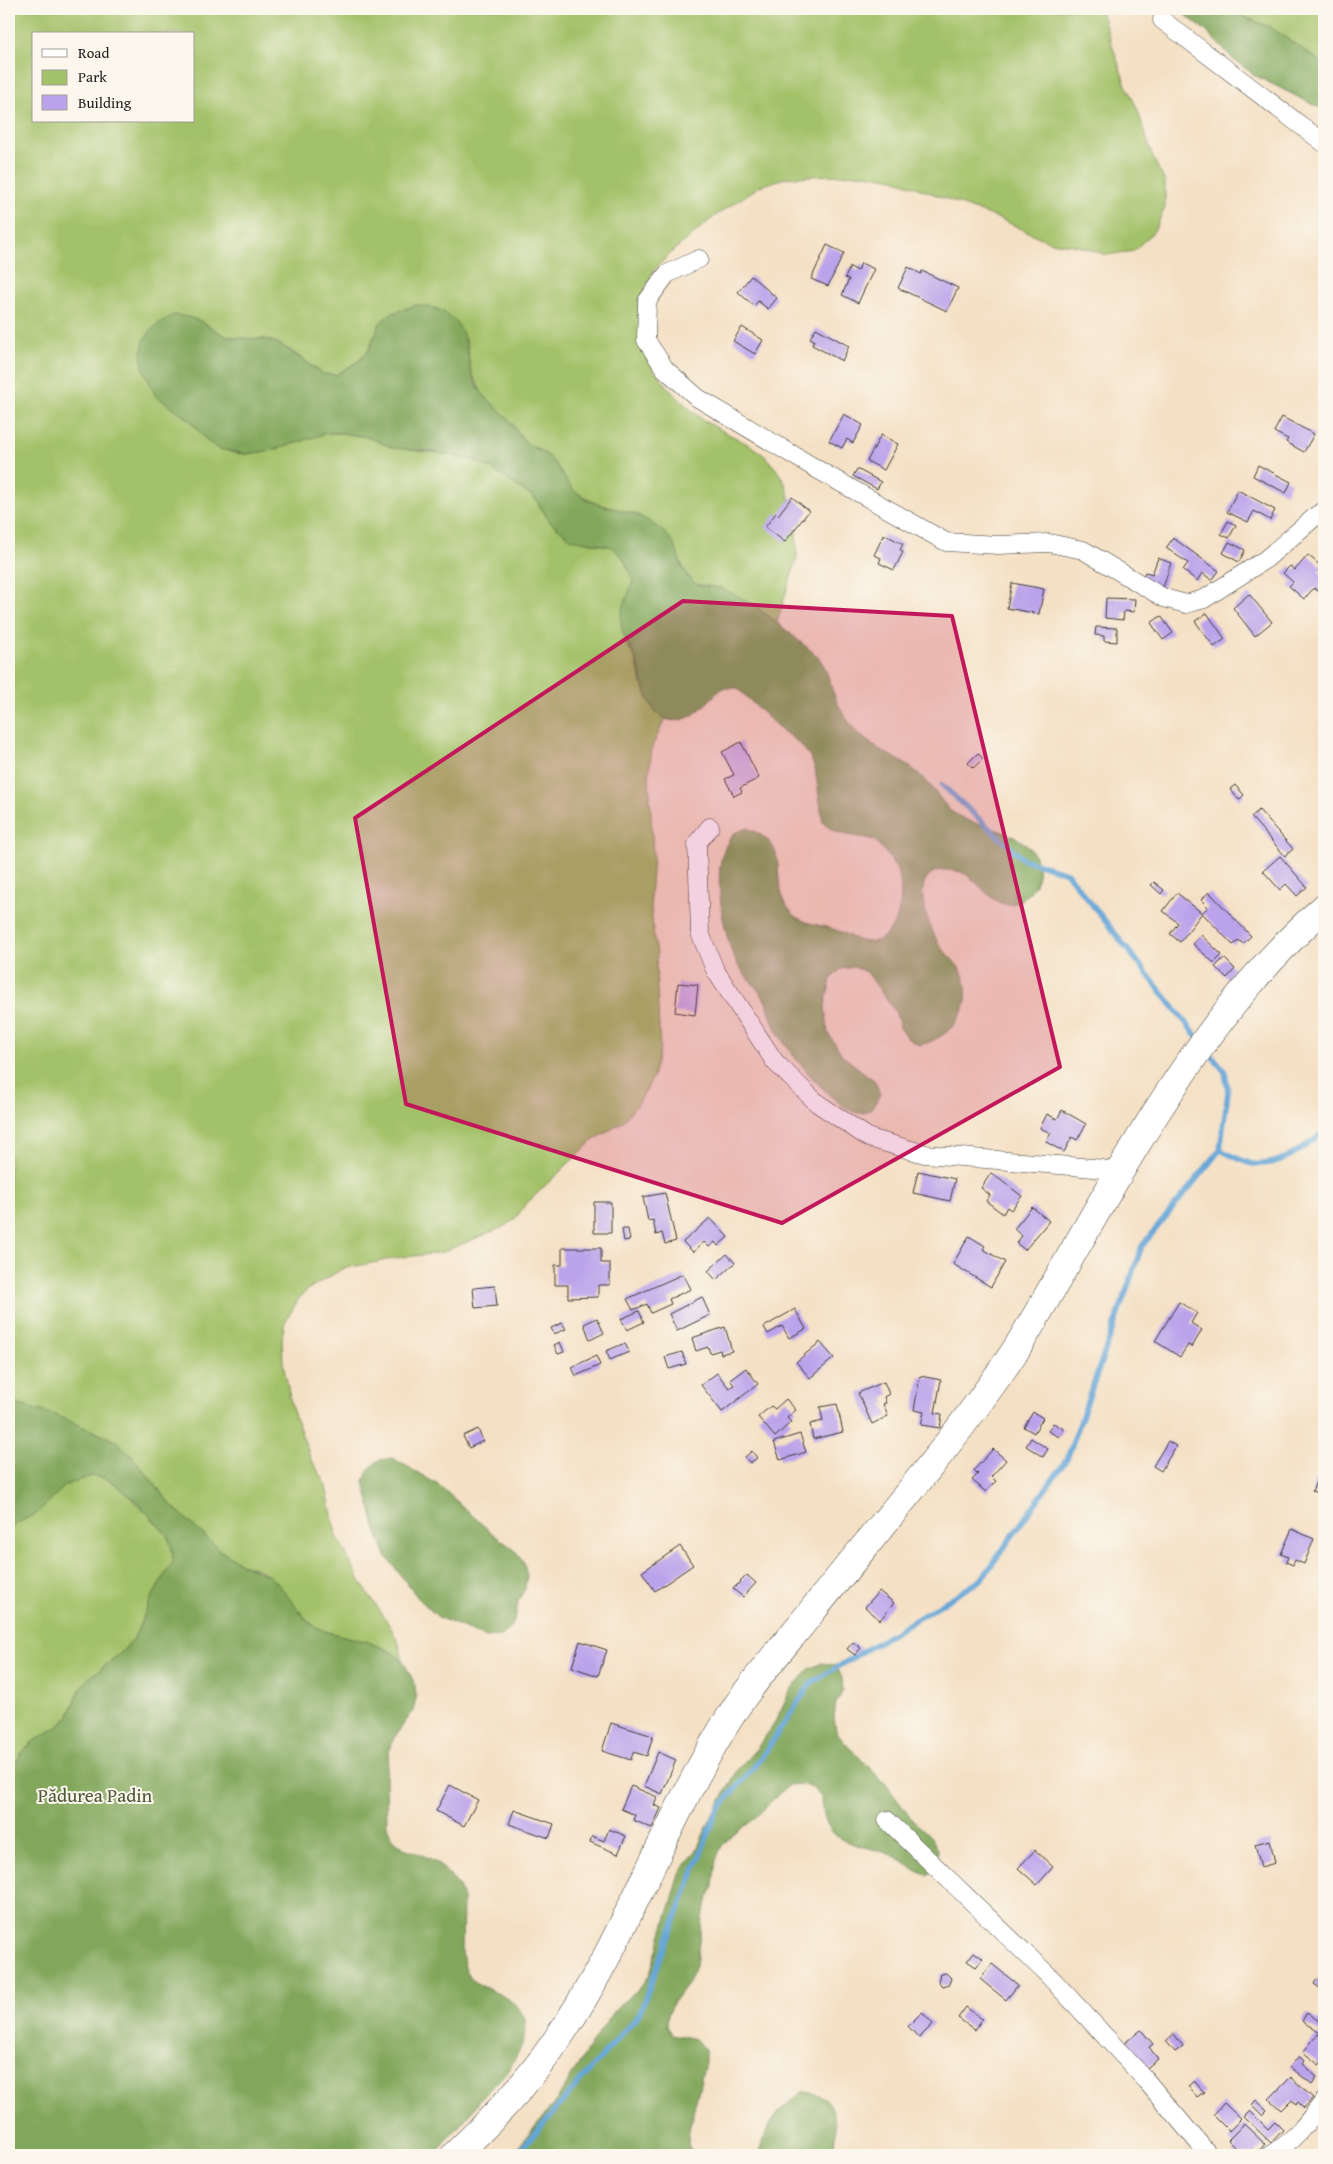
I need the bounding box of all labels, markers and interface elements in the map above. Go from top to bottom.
legend [32,32,195,122]
text: Road [78,42,109,63]
text: Park [78,66,107,87]
text: Building [78,92,132,113]
park label: Pădurea Padin [38,1781,153,1809]

